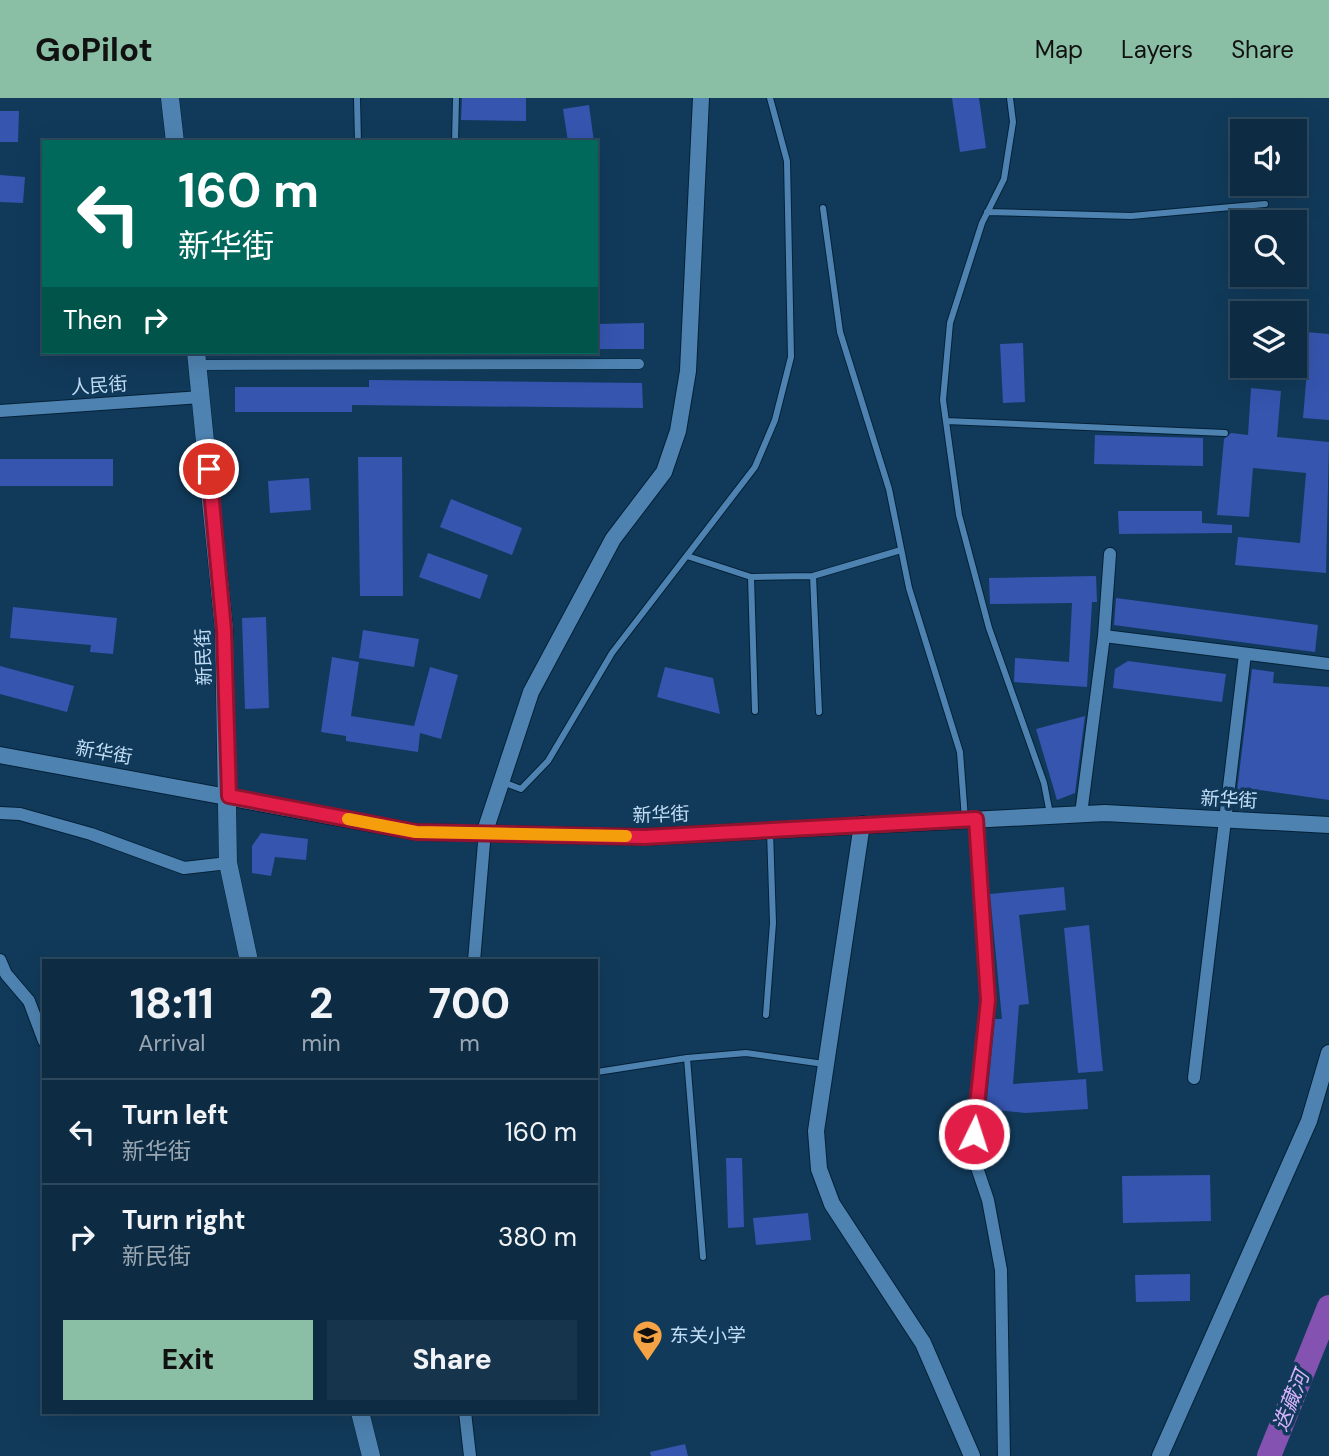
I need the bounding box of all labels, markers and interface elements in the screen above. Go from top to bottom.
text: GoPilot [35,28,153,71]
text: Map [1035,34,1083,65]
text: Layers [1121,34,1193,65]
text: Share [1231,34,1294,65]
map controls [1230,119,1307,378]
button: sound [1230,119,1307,196]
text: 160 m [178,158,319,222]
icon: left [63,168,154,259]
button: search [1230,210,1307,287]
text: 新华街 [178,225,274,267]
icon: right [136,301,174,339]
button: layers [1230,301,1307,378]
text: Then [63,303,122,337]
street label: 人民街 [70,371,128,400]
pin [179,439,239,499]
icon: arrive [190,450,228,488]
street label: 新民街 [190,628,217,686]
street label: 新华街 [74,735,134,770]
street label: 新华街 [1200,786,1258,813]
street label: 新华街 [632,801,690,828]
text: 18:11 [130,976,214,1031]
text: 2 [309,976,333,1031]
text: 700 [429,976,510,1031]
text: Arrival [138,1028,205,1058]
text: min [302,1028,341,1058]
text: m [459,1028,480,1058]
position arrow [937,1097,1011,1171]
text: Turn left [122,1098,229,1132]
icon: left [63,1113,101,1151]
text: 160 m [505,1115,577,1149]
text: 新华街 [122,1136,191,1166]
text: Turn right [122,1203,246,1237]
icon: right [63,1218,101,1256]
text: 380 m [498,1220,577,1254]
text: 新民街 [122,1241,191,1271]
school or university icon: 东关小学 [630,1318,664,1362]
button: Exit [63,1320,313,1400]
button: Share [327,1320,577,1400]
place label: 东关小学 [670,1323,746,1348]
water label: 迭藏河 [1266,1363,1317,1435]

